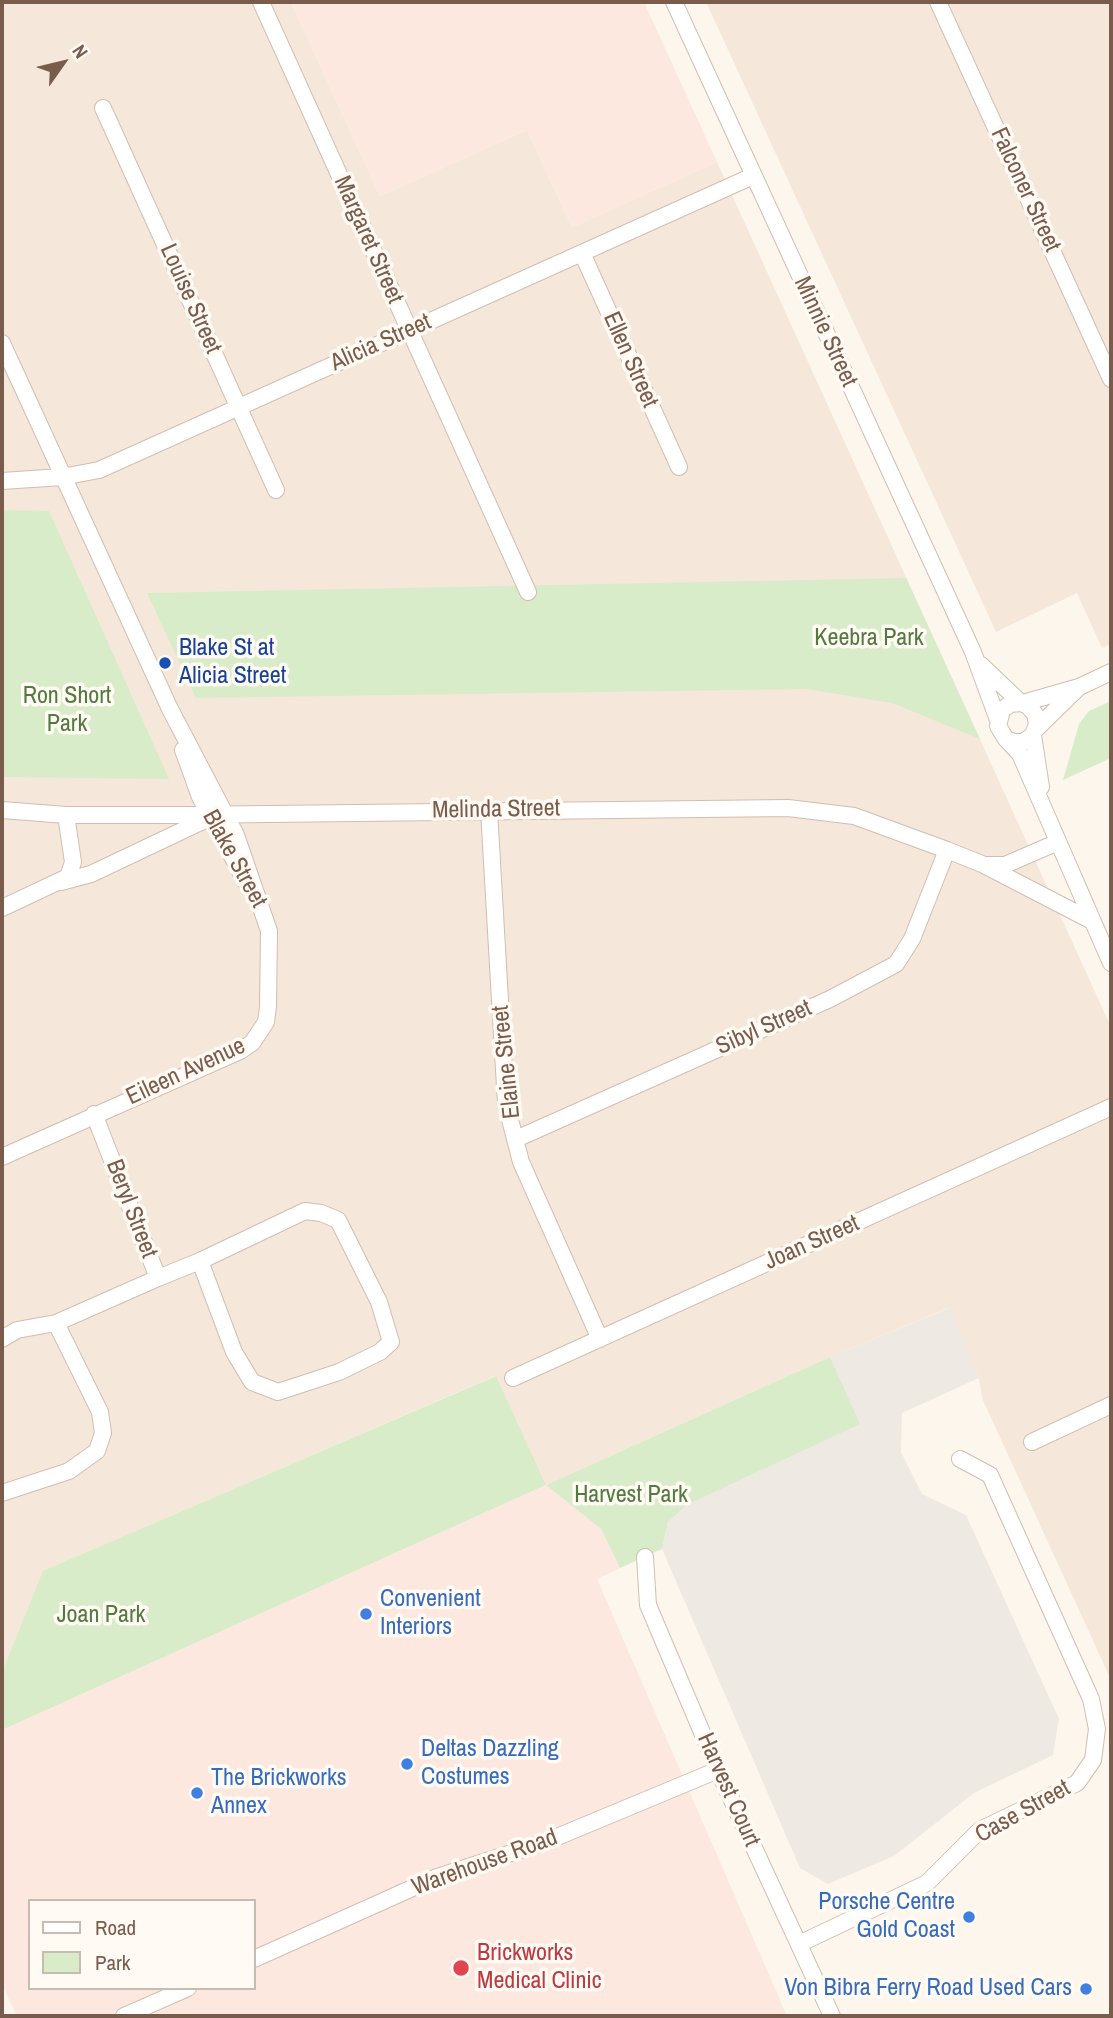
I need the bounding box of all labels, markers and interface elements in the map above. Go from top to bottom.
north arrow [28,28,98,98]
text: N [66,39,94,63]
street label: Falconer Street [984,123,1066,257]
street label: Margaret Street [327,172,409,308]
street label: Louise Street [153,240,227,358]
street label: Minnie Street [787,272,863,392]
street label: Alicia Street [326,308,436,378]
street label: Ellen Street [596,308,664,412]
park label: Keebra Park [814,625,924,653]
place label: Blake St at Alicia Street [179,635,286,691]
marker: Blake St at Alicia Street [157,655,173,671]
park label: Ron Short Park [23,683,111,739]
street label: Melinda Street [432,794,560,826]
street label: Blake Street [195,805,273,913]
street label: Sibyl Street [712,994,816,1062]
street label: Elaine Street [487,1004,527,1120]
street label: Eileen Avenue [122,1032,250,1112]
street label: Beryl Street [99,1156,163,1262]
street label: Joan Street [760,1209,864,1277]
park label: Harvest Park [574,1482,688,1510]
place label: Convenient Interiors [380,1586,481,1642]
park label: Joan Park [57,1602,145,1630]
marker: Convenient Interiors [358,1606,374,1622]
street label: Harvest Court [690,1729,766,1851]
place label: Deltas Dazzling Costumes [421,1736,559,1792]
marker: Deltas Dazzling Costumes [399,1756,415,1772]
place label: The Brickworks Annex [211,1765,347,1821]
street label: Case Street [971,1774,1075,1850]
marker: The Brickworks Annex [189,1785,205,1801]
street label: Warehouse Road [408,1823,562,1903]
place label: Porsche Centre Gold Coast [818,1889,955,1945]
legend [28,1899,256,1990]
marker: Porsche Centre Gold Coast [961,1909,977,1925]
text: Road [95,1913,136,1942]
place label: Brickworks Medical Clinic [477,1940,602,1996]
text: Park [95,1948,130,1977]
marker: Brickworks Medical Clinic [451,1958,471,1978]
place label: Von Bibra Ferry Road Used Cars [784,1975,1072,2003]
marker: Von Bibra Ferry Road Used Cars [1078,1981,1094,1997]

